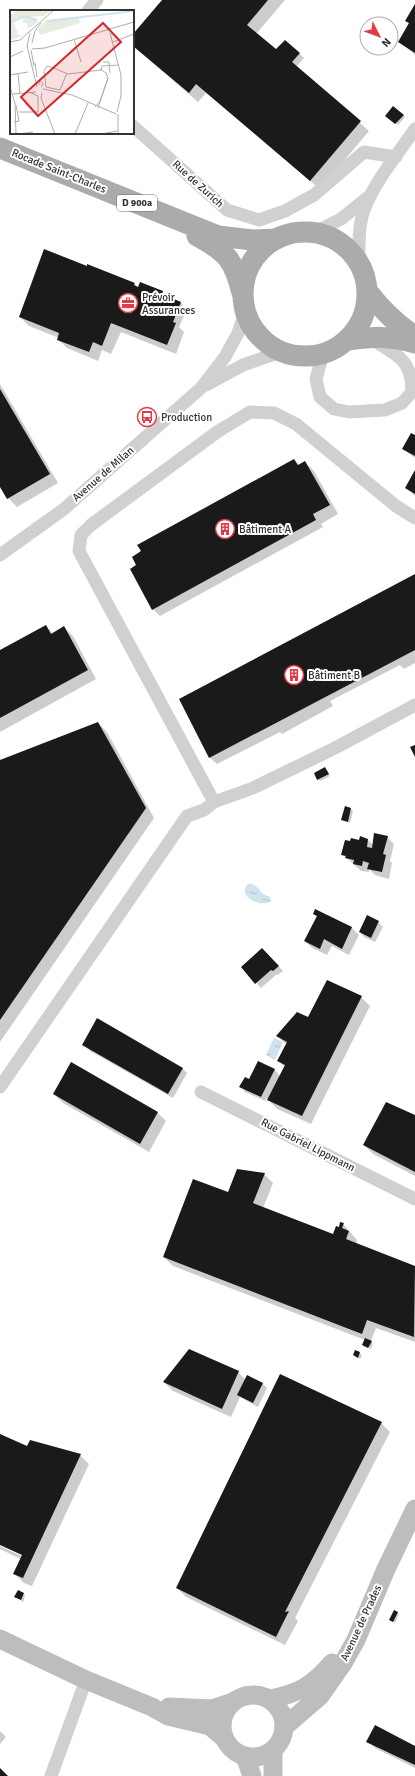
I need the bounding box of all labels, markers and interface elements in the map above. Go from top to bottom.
inset map [10,10,134,134]
north arrow [359,16,399,56]
text: N [379,35,393,50]
street label: Rocade Saint-Charles [10,146,108,196]
street label: Rue de Zurich [170,158,226,210]
road number: D 900a [117,195,157,211]
place label: Prévoir Assurances [142,291,196,317]
office icon: Prévoir Assurances [117,292,139,314]
bus stop icon: Production [136,406,158,428]
place label: Production [161,411,212,424]
street label: Avenue de Milan [70,444,136,504]
building icon: Bâtiment A [214,518,236,540]
place label: Bâtiment A [239,523,292,536]
building icon: Bâtiment B [283,664,305,686]
place label: Bâtiment B [308,669,361,682]
street label: Rue Gabriel Lippmann [259,1116,357,1174]
street label: Avenue de Prades [338,1583,384,1663]

